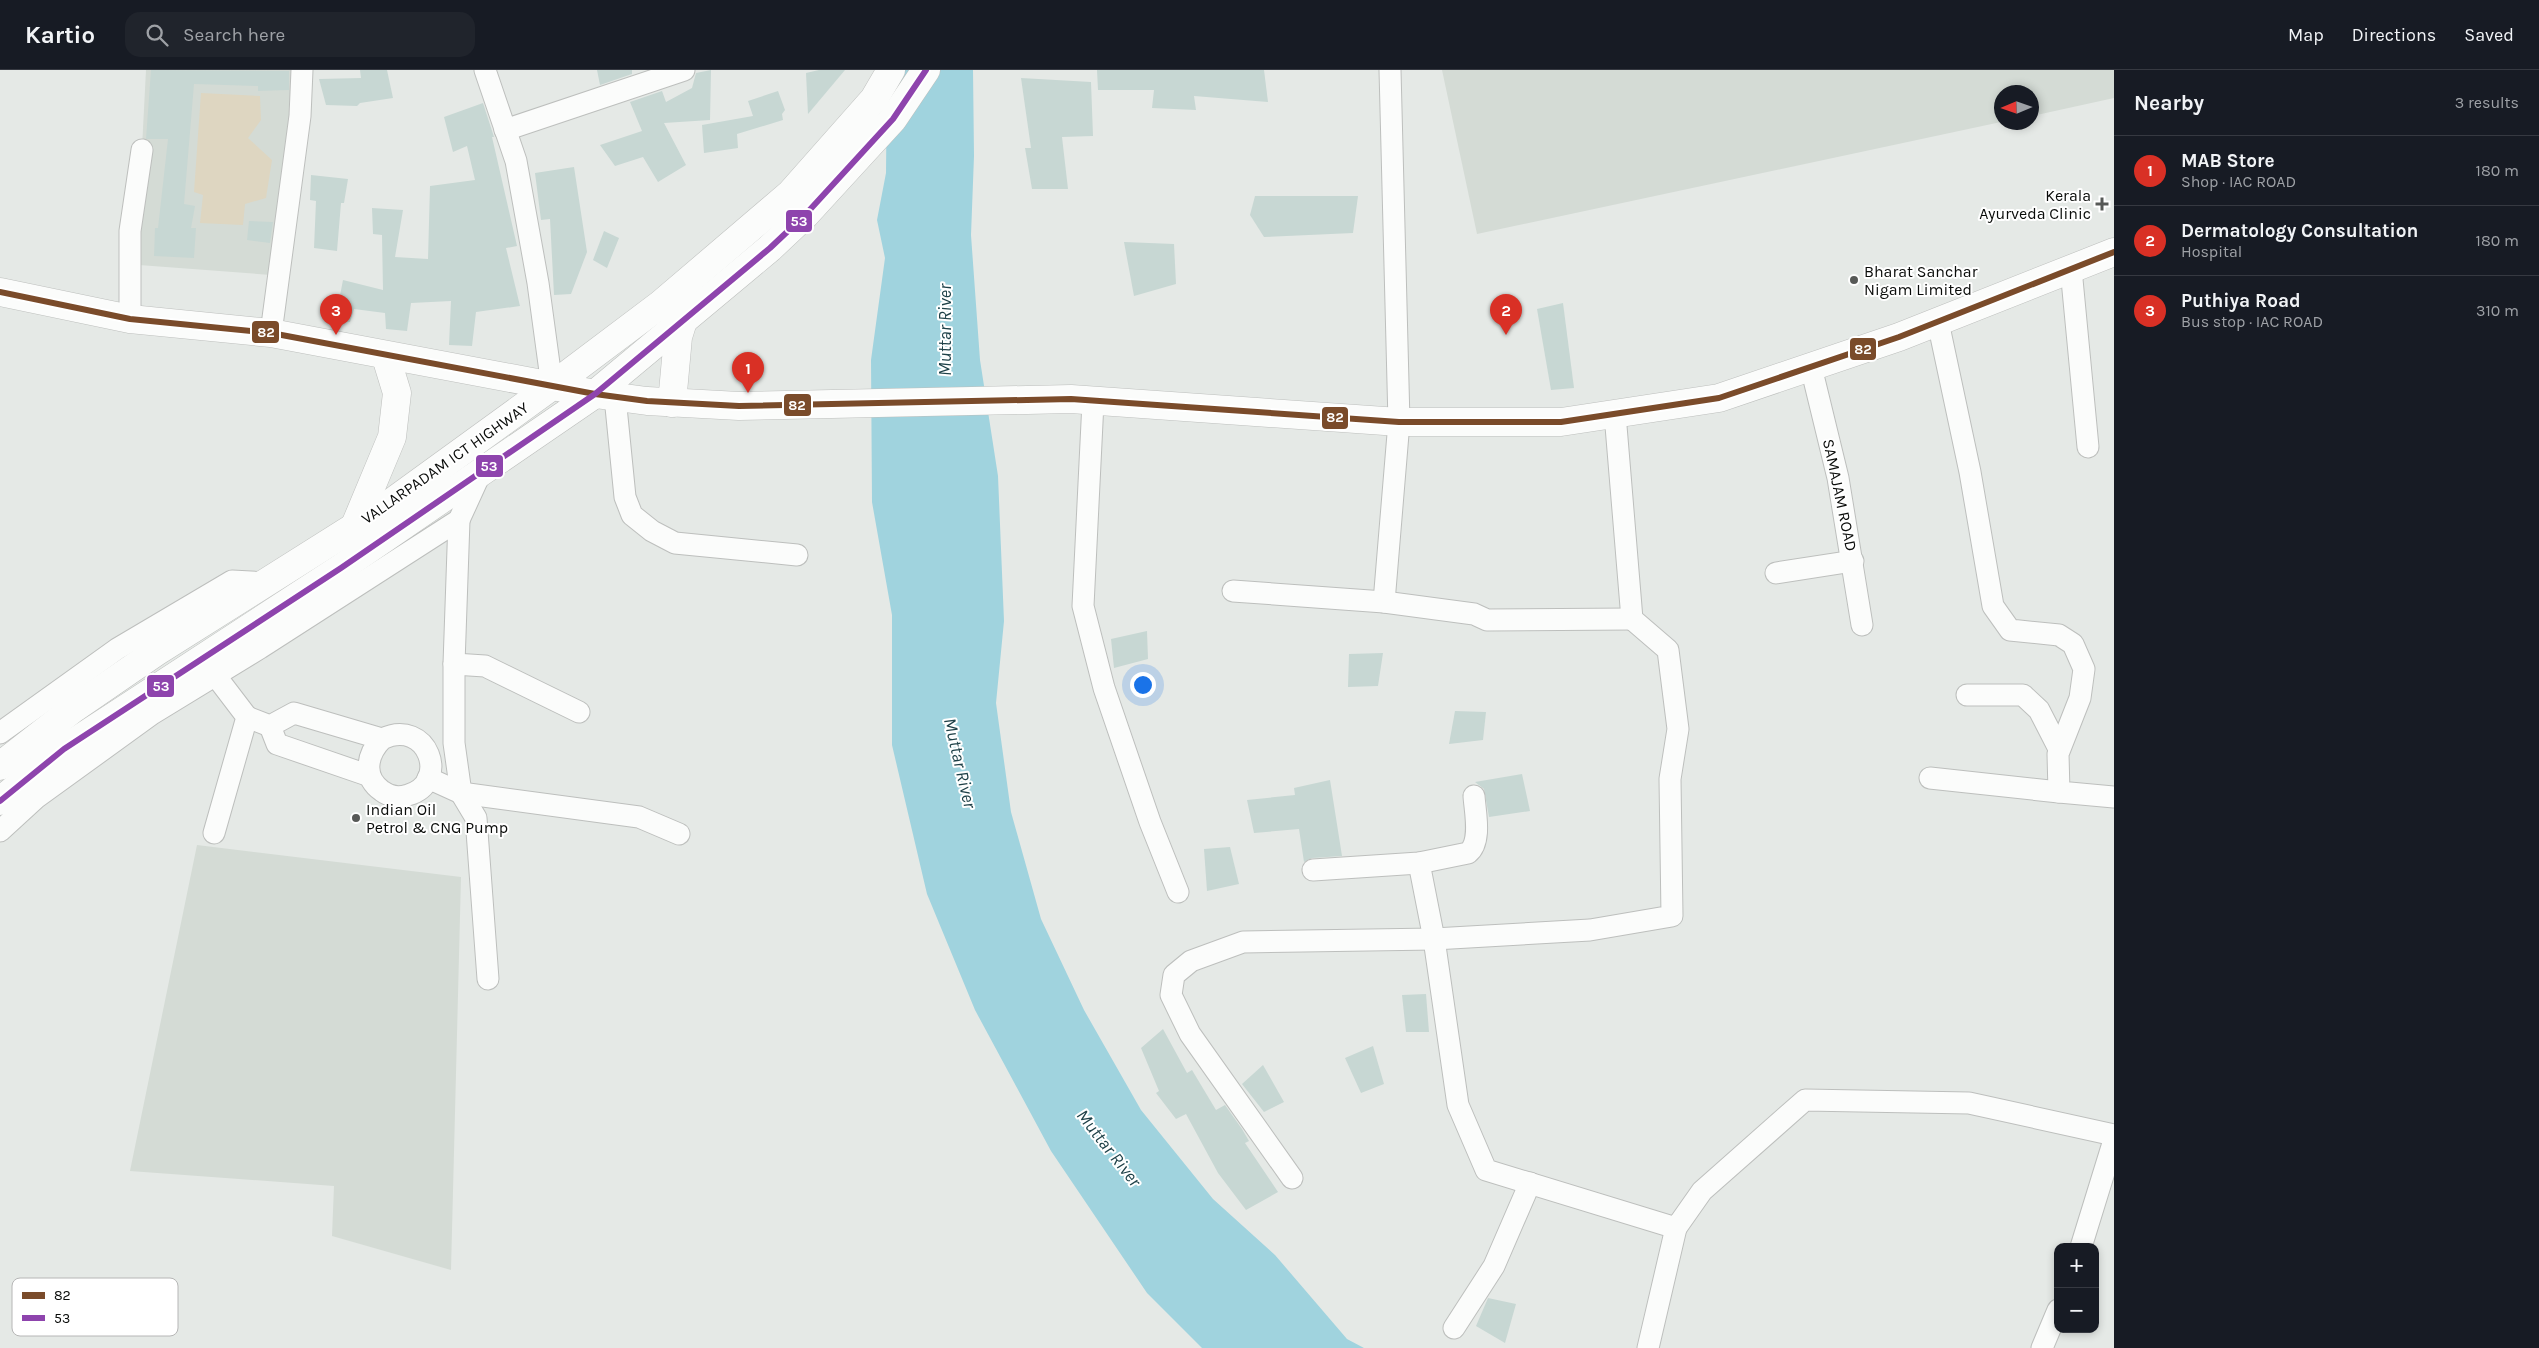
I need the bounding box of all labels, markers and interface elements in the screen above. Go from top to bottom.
search box [125,12,475,57]
text: Kartio [25,21,95,49]
icon: search [143,21,171,49]
text: Search here [183,24,285,46]
text: Map [2288,24,2324,46]
text: Directions [2352,24,2436,46]
text: Saved [2464,24,2514,46]
north arrow [1994,85,2039,130]
text: Nearby [2134,91,2204,115]
text: 3 results [2455,93,2519,112]
text: MAB Store [2181,150,2275,172]
text: 1 [2147,161,2153,180]
text: 180 m [2476,161,2519,180]
text: Shop · IAC ROAD [2181,172,2296,191]
place label: Kerala Ayurveda Clinic [1979,186,2091,223]
marker: Kerala Ayurveda Clinic [2095,197,2109,211]
line badge: 53 [785,209,813,233]
text: 53 [791,213,807,230]
text: Dermatology Consultation [2181,220,2418,242]
text: 2 [2145,231,2155,250]
text: 180 m [2476,231,2519,250]
text: Hospital [2181,242,2242,261]
place label: Bharat Sanchar Nigam Limited [1864,262,1978,299]
marker: Bharat Sanchar Nigam Limited [1848,274,1860,286]
water label: Muttar River [934,283,956,376]
text: Puthiya Road [2181,290,2301,312]
pin: 3 [320,294,352,335]
pin: 2 [1490,294,1522,335]
text: 3 [2145,301,2155,320]
text: 310 m [2476,301,2519,320]
text: Bus stop · IAC ROAD [2181,312,2323,331]
line badge: 82 [251,320,280,344]
text: 82 [257,324,275,341]
line badge: 82 [1849,337,1877,361]
text: 82 [1854,341,1872,358]
pin: 1 [732,352,764,393]
line badge: 82 [783,393,812,417]
text: 82 [788,397,806,414]
street label: VALLARPADAM ICT HIGHWAY [358,398,532,528]
line badge: 82 [1321,406,1349,430]
text: 82 [1326,409,1344,426]
street label: SAMAJAM ROAD [1819,437,1861,553]
line badge: 53 [475,454,504,478]
text: 53 [481,458,497,475]
your location [1130,672,1156,698]
line badge: 53 [146,674,175,698]
text: 53 [153,678,169,695]
water label: Muttar River [939,716,981,811]
place label: Indian Oil Petrol & CNG Pump [366,800,508,837]
marker: Indian Oil Petrol & CNG Pump [350,812,362,824]
water label: Muttar River [1072,1105,1147,1192]
map controls [2054,1243,2099,1333]
button: + [2054,1243,2099,1288]
legend [12,1278,178,1336]
text: 82 [54,1287,71,1304]
button: − [2054,1288,2099,1333]
text: 53 [54,1310,70,1327]

